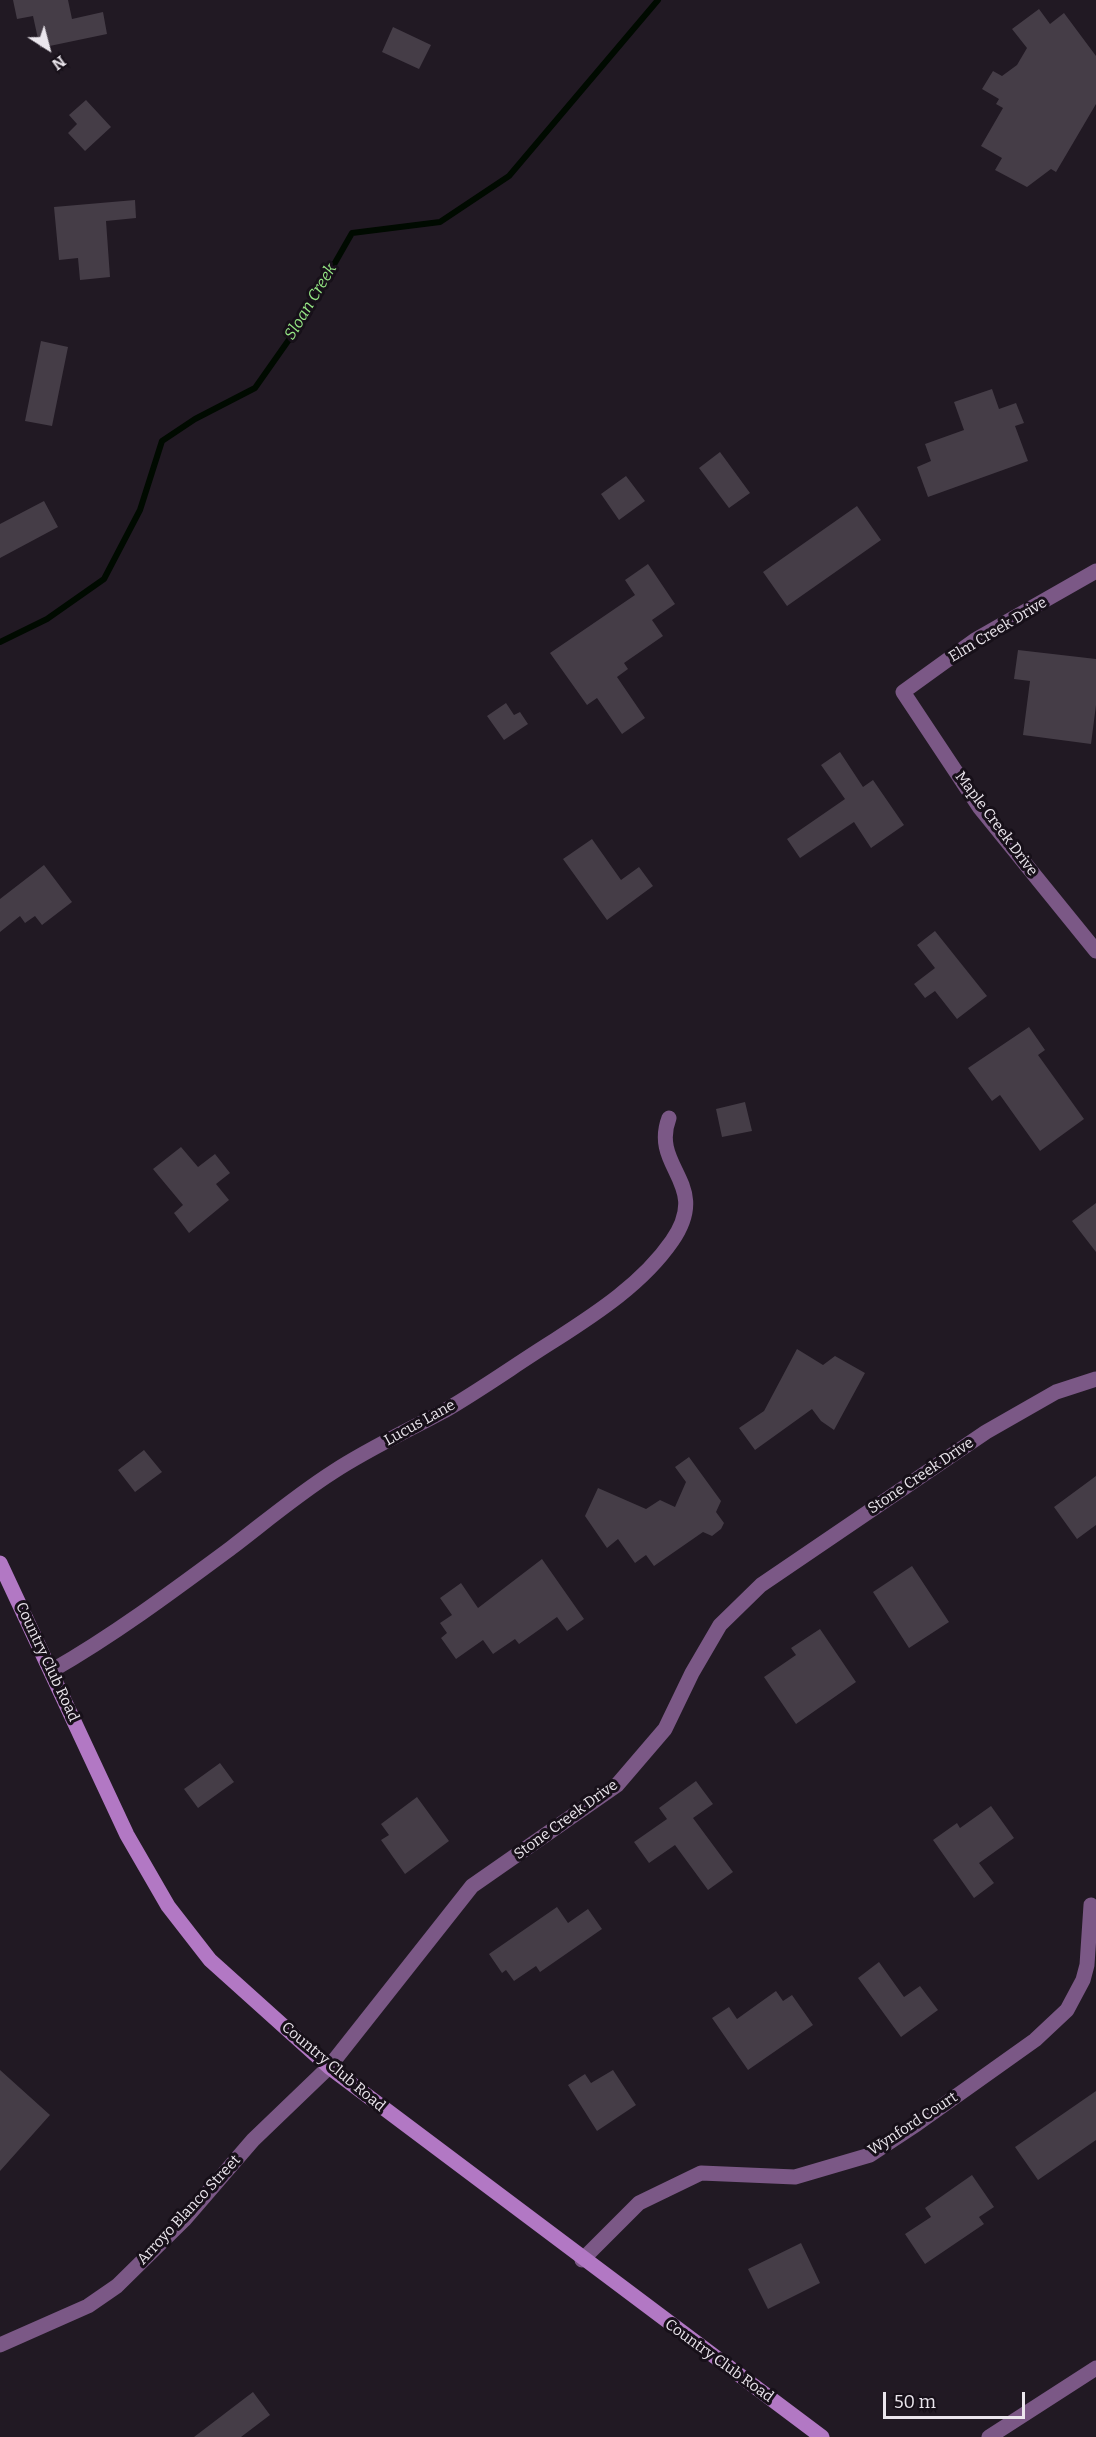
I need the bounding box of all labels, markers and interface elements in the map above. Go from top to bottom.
north arrow [18,18,78,78]
text: N [48,52,69,74]
water label: Sloan Creek [281,260,341,344]
street label: Elm Creek Drive [946,594,1050,666]
street label: Maple Creek Drive [951,768,1041,880]
street label: Lucus Lane [381,1396,459,1450]
street label: Stone Creek Drive [865,1434,977,1518]
street label: Country Club Road [11,1599,83,1725]
street label: Stone Creek Drive [511,1776,621,1864]
street label: Country Club Road [278,2018,388,2116]
street label: Wynford Court [865,2088,961,2160]
street label: Arroyo Blanco Street [134,2151,244,2269]
street label: Country Club Road [661,2316,777,2406]
scale bar [886,2380,1028,2418]
text: 50 m [894,2391,936,2413]

